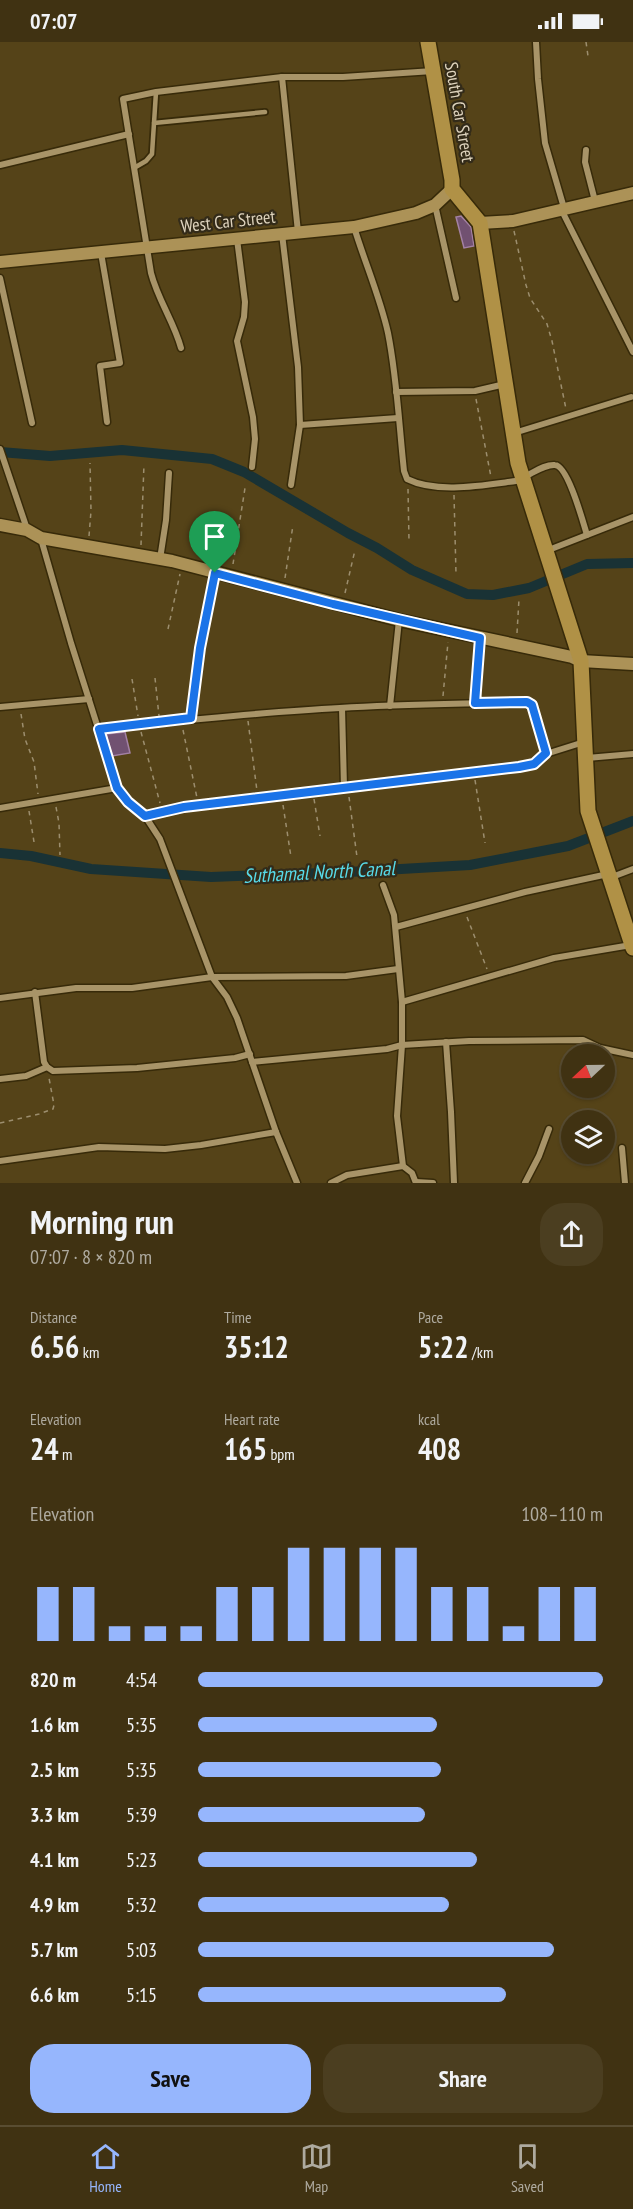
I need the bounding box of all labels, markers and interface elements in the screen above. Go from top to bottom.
text: 07:07 [30,7,78,35]
street label: South Car Street [440,60,480,164]
street label: West Car Street [180,205,276,237]
pin [189,511,240,573]
icon: arrive [198,520,231,553]
water label: Suthamal North Canal [243,855,398,889]
north arrow [561,1044,615,1098]
map controls [561,1044,615,1164]
button: layers [561,1110,615,1164]
text: Morning run [30,1200,174,1243]
button: share [540,1203,603,1266]
text: 07:07 · 8 × 820 m [30,1244,152,1270]
text: Distance [30,1307,77,1327]
text: Time [224,1307,252,1327]
text: Pace [418,1307,443,1327]
text: 6.56 [30,1327,79,1366]
text: 35:12 [224,1327,289,1366]
text: 5:22 [418,1327,469,1366]
text: km [79,1342,99,1362]
text: /km [469,1342,493,1362]
text: Elevation [30,1409,81,1429]
text: Heart rate [224,1409,280,1429]
text: kcal [418,1409,440,1429]
text: 24 [30,1429,59,1468]
text: 165 [224,1429,267,1468]
text: 408 [418,1429,461,1468]
text: m [59,1444,73,1464]
text: bpm [267,1444,295,1464]
text: Elevation [30,1501,94,1527]
text: 108–110 m [521,1501,603,1527]
text: 820 m [30,1667,76,1693]
text: 4:54 [126,1667,157,1693]
text: 1.6 km [30,1712,79,1738]
text: 5:35 [126,1712,157,1738]
text: 2.5 km [30,1757,79,1783]
text: 5:35 [126,1757,157,1783]
text: 3.3 km [30,1802,79,1828]
text: 5:39 [126,1802,157,1828]
text: 4.1 km [30,1847,79,1873]
text: 5:23 [126,1847,157,1873]
text: 4.9 km [30,1892,79,1918]
text: 5:32 [126,1892,157,1918]
text: 5.7 km [30,1937,78,1963]
text: 5:03 [126,1937,157,1963]
text: 6.6 km [30,1982,79,2008]
text: 5:15 [126,1982,157,2008]
button: Save [30,2044,311,2113]
button: Share [323,2044,603,2113]
tab: Home [89,2140,122,2196]
tab: Map [300,2140,333,2196]
tab: Saved [511,2140,544,2196]

